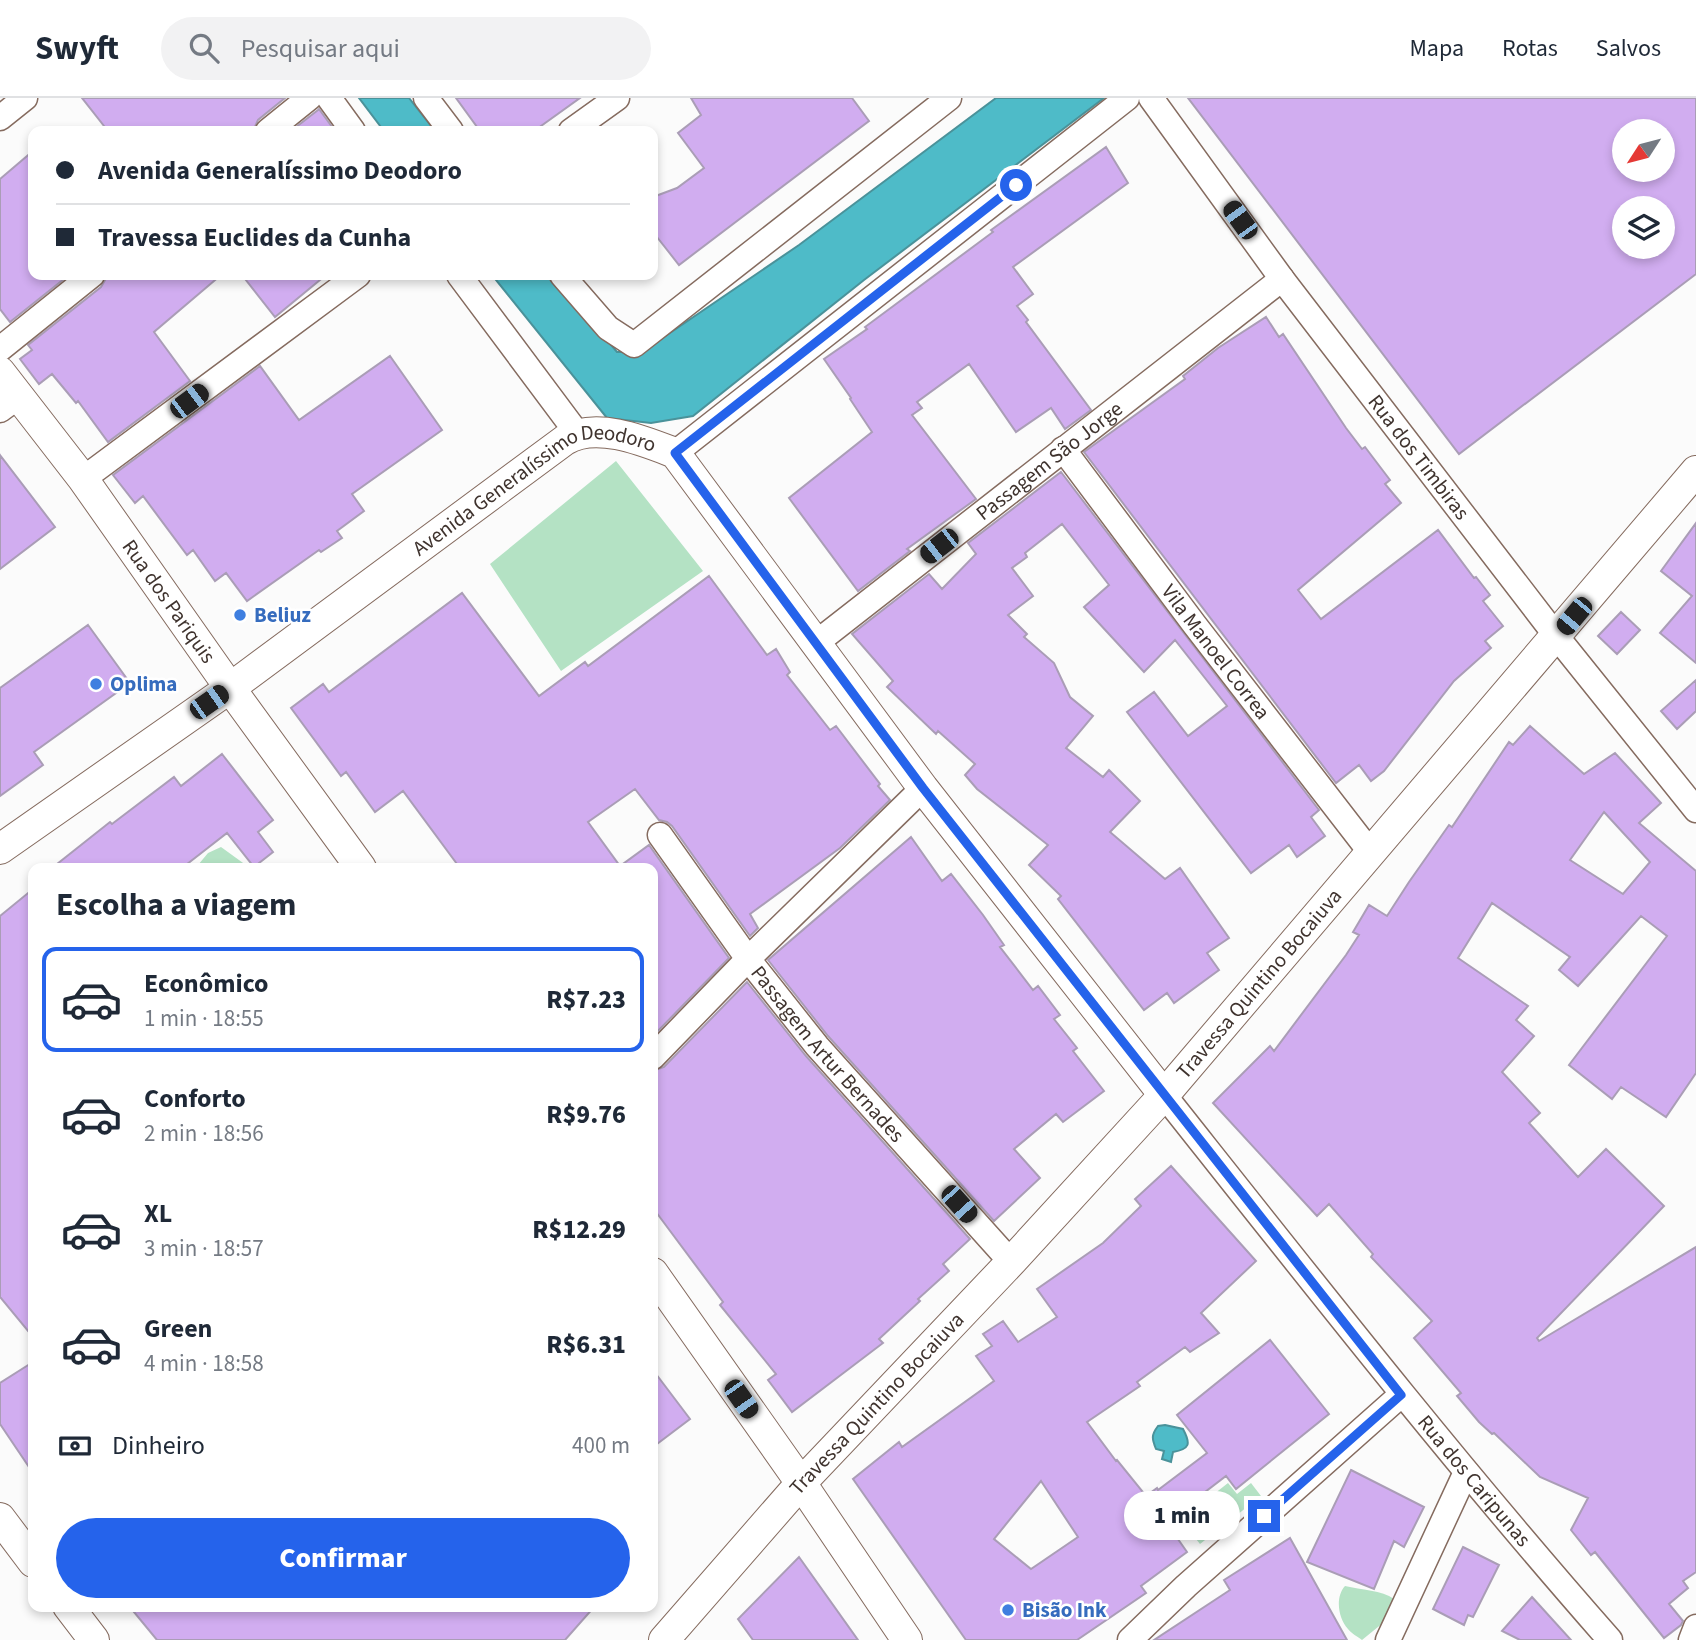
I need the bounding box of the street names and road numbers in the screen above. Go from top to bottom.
street label: Rua dos Timbiras [1361,388,1477,526]
street label: Passagem São Jorge [970,394,1129,528]
street label: Avenida Generalíssimo Deodoro [406,417,660,563]
street label: Rua dos Pariquis [115,533,223,670]
street label: Vila Manoel Correa [1154,578,1277,726]
street label: Travessa Quintino Bocaiuva [1169,882,1349,1086]
street label: Passagem Artur Bernades [744,959,912,1149]
street label: Travessa Quintino Bocaiuva [782,1305,971,1501]
street label: Rua dos Caripunas [1411,1408,1538,1553]

